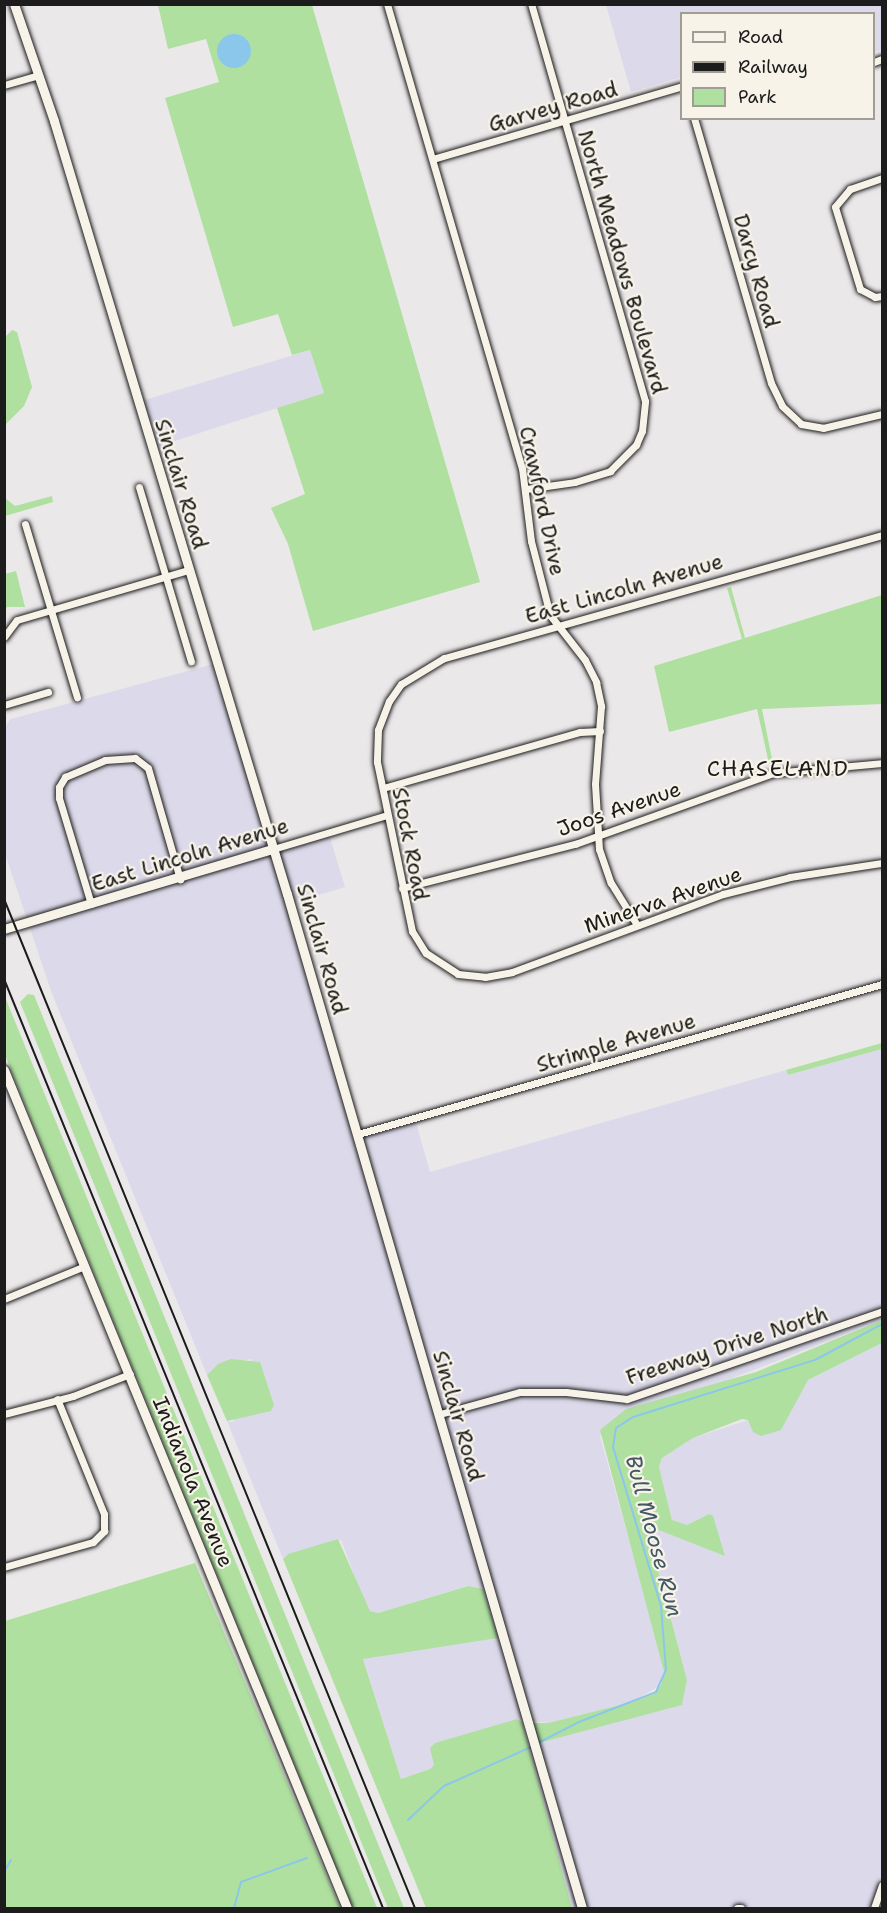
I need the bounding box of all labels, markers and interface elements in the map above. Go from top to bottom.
legend [680,12,875,120]
text: Road [738,25,783,49]
text: Railway [738,55,808,79]
street label: Garvey Road [486,77,620,137]
text: Park [738,85,777,109]
street label: North Meadows Boulevard [572,127,672,397]
street label: Darcy Road [728,211,784,331]
street label: Sinclair Road [149,416,213,552]
street label: Crawford Drive [514,424,570,578]
street label: East Lincoln Avenue [522,549,726,629]
district label: CHASELAND [707,756,849,782]
street label: Joos Avenue [554,776,684,842]
street label: Stock Road [387,785,433,903]
street label: East Lincoln Avenue [89,813,291,897]
street label: Minerva Avenue [581,861,745,939]
street label: Sinclair Road [291,881,353,1017]
street label: Strimple Avenue [534,1008,698,1078]
street label: Freeway Drive North [623,1301,831,1391]
street label: Sinclair Road [427,1348,489,1484]
street label: Indianola Avenue [147,1393,239,1571]
water label: Bull Moose Run [620,1452,688,1620]

